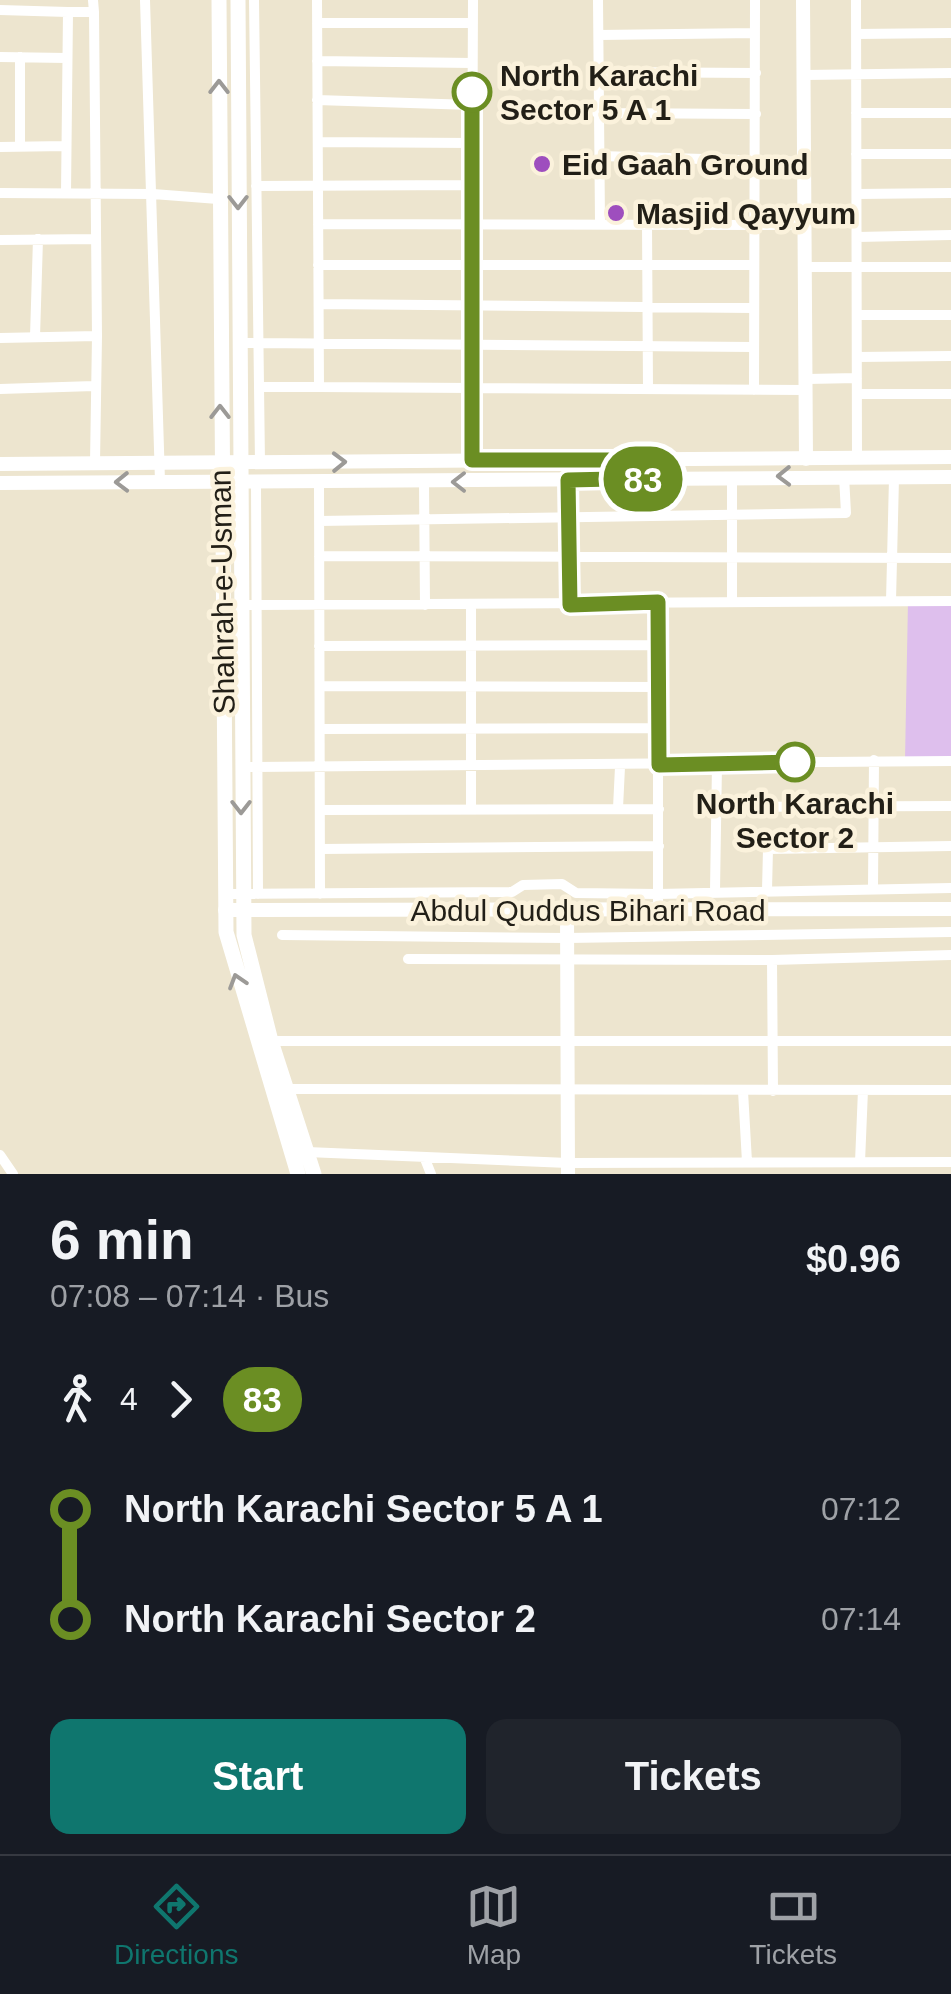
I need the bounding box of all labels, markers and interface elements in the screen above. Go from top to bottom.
place label: North Karachi Sector 5 A 1 [500,59,698,126]
marker: North Karachi Sector 5 A 1 [453,73,491,111]
one-way arrow [208,79,230,94]
place label: Eid Gaah Ground [562,148,809,181]
marker: Eid Gaah Ground [531,153,553,175]
one-way arrow [227,196,249,211]
place label: Masjid Qayyum [636,197,856,230]
marker: Masjid Qayyum [605,202,627,224]
one-way arrow [209,404,231,420]
line badge: 83 [598,446,688,512]
one-way arrow [332,451,347,473]
text: 83 [624,460,662,499]
one-way arrow [775,465,790,487]
street label: Shahrah-e-Usman [203,469,241,715]
one-way arrow [113,471,128,493]
one-way arrow [450,471,466,493]
marker: North Karachi Sector 2 [776,743,814,781]
place label: North Karachi Sector 2 [696,787,894,854]
one-way arrow [231,800,252,816]
street label: Abdul Quddus Bihari Road [410,894,766,927]
one-way arrow [229,973,249,990]
text: 6 min [50,1209,194,1271]
text: $0.96 [806,1238,901,1280]
text: 07:08 – 07:14 · Bus [50,1278,329,1314]
icon: walk [50,1372,105,1427]
icon: forward [153,1372,208,1427]
text: 83 [243,1380,282,1419]
text: 4 [120,1381,138,1417]
text: North Karachi Sector 5 A 1 [124,1488,603,1530]
text: 07:12 [821,1491,901,1527]
text: North Karachi Sector 2 [124,1598,536,1640]
text: 07:14 [821,1601,901,1637]
button: Start [50,1719,466,1834]
button: Tickets [486,1719,901,1834]
tab: Directions [114,1879,238,1971]
tab: Map [466,1879,521,1971]
tab: Tickets [749,1879,837,1971]

